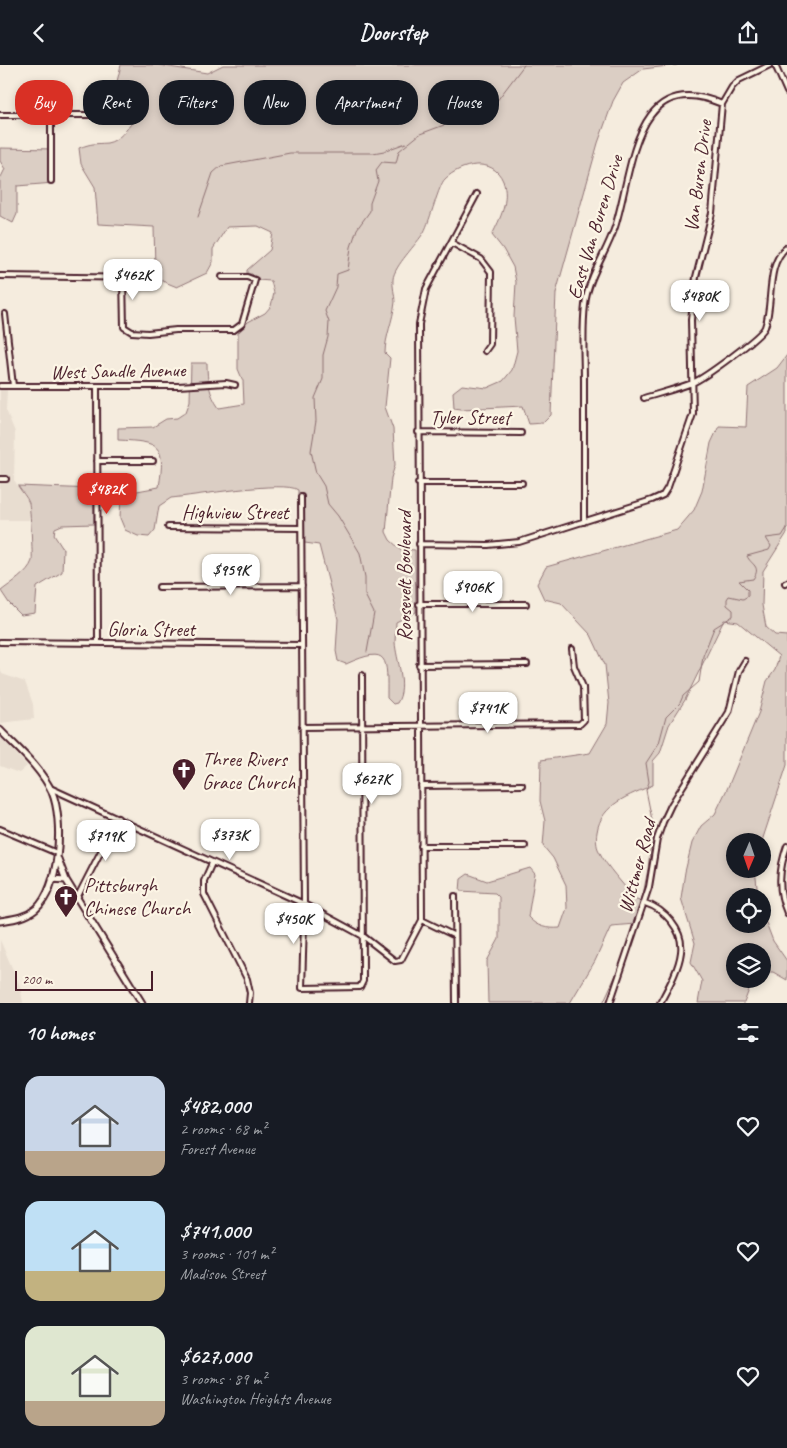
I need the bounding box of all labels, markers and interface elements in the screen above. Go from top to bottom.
icon: back [25,19,53,47]
text: Doorstep [360,19,427,47]
icon: share [734,19,762,47]
chip: Buy [15,80,73,125]
chip: Rent [83,80,149,125]
chip: Filters [159,80,234,125]
chip: New [244,80,306,125]
chip: Apartment [316,80,418,125]
chip: House [428,80,499,125]
street label: Van Buren Drive [679,117,717,233]
street label: East Van Buren Drive [561,151,629,302]
pin: $462K [98,259,168,301]
text: $462K [114,265,152,285]
pin: $480K [665,279,735,322]
text: $480K [682,286,718,306]
street label: West Sandle Avenue [50,357,187,385]
street label: Tyler Street [430,405,513,430]
pin: $482K [72,473,142,515]
text: $482K [89,479,125,499]
street label: Highview Street [182,500,291,525]
street label: Roosevelt Boulevard [392,508,417,641]
pin: $959K [196,553,266,596]
text: $959K [213,560,249,580]
pin: $906K [438,571,508,613]
text: $906K [454,577,492,597]
street label: Gloria Street [107,617,197,642]
pin: $741K [453,691,523,734]
text: $741K [470,698,506,718]
place label: Three Rivers Grace Church [202,747,296,795]
church icon: Three Rivers Grace Church [171,757,197,791]
pin: $627K [337,763,407,805]
text: $627K [353,769,391,789]
street label: Wittmer Road [613,813,662,916]
pin: $719K [71,819,141,862]
pin: $373K [195,819,265,861]
text: $373K [212,825,248,845]
text: $719K [88,826,124,846]
north arrow [726,833,771,877]
map controls [726,833,771,988]
place label: Pittsburgh Chinese Church [84,873,192,921]
church icon: Pittsburgh Chinese Church [53,884,79,918]
button: locate [726,888,771,933]
pin: $450K [259,903,329,945]
text: $450K [276,909,312,929]
button: layers [726,943,771,988]
scale bar [15,968,152,991]
text: 200 m [22,971,52,988]
icon: filters [734,1019,762,1047]
text: 10 homes [25,1020,94,1046]
text: $482,000 [180,1093,250,1119]
icon: home [65,1096,125,1156]
icon: heart [734,1112,762,1140]
text: 2 rooms · 68 m² [180,1119,266,1139]
text: Forest Avenue [180,1139,255,1159]
text: $741,000 [180,1218,250,1244]
icon: home [65,1221,125,1281]
icon: heart [734,1237,762,1265]
text: 3 rooms · 101 m² [180,1244,274,1264]
text: Madison Street [180,1264,265,1284]
text: $627,000 [180,1343,251,1369]
icon: home [65,1346,125,1406]
icon: heart [734,1362,762,1390]
text: 3 rooms · 89 m² [180,1369,266,1389]
text: Washington Heights Avenue [180,1389,331,1409]

